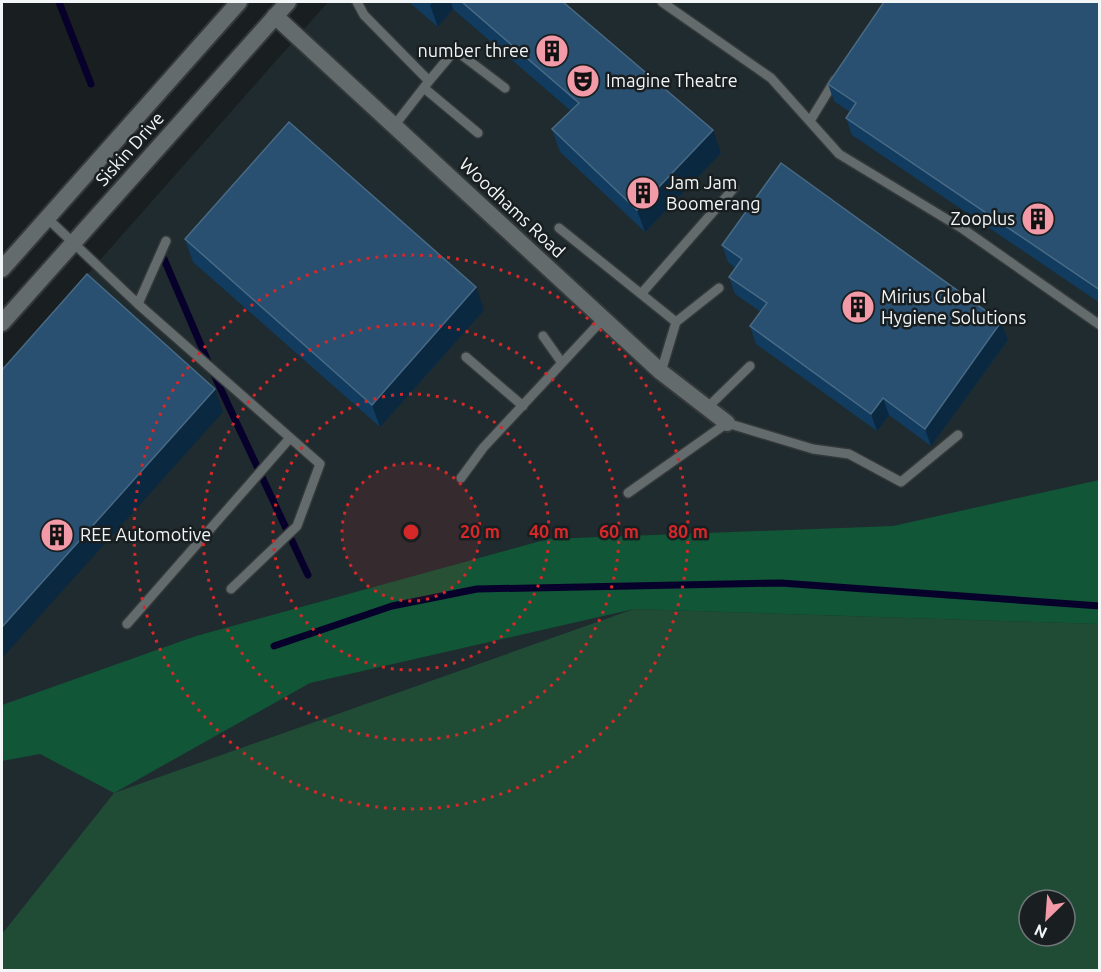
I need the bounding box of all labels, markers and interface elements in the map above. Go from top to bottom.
building icon: number three [534,33,570,69]
place label: number three [417,40,529,60]
theatre icon: Imagine Theatre [565,63,601,99]
place label: Imagine Theatre [606,70,738,90]
street label: Siskin Drive [91,107,167,189]
street label: Woodhams Road [456,153,569,261]
place label: Jam Jam Boomerang [666,172,761,213]
building icon: Jam Jam Boomerang [625,175,661,211]
building icon: Zooplus [1020,201,1056,237]
place label: Zooplus [951,208,1015,228]
place label: Mirius Global Hygiene Solutions [881,286,1026,327]
building icon: Mirius Global Hygiene Solutions [840,289,876,325]
building icon: REE Automotive [39,517,75,553]
text: 20 m [460,521,500,541]
text: 40 m [529,521,569,541]
text: 60 m [599,521,639,541]
text: 80 m [668,521,708,541]
centre of rings [401,522,421,542]
place label: REE Automotive [80,524,211,544]
north arrow [1017,888,1077,948]
text: N [1031,921,1050,942]

